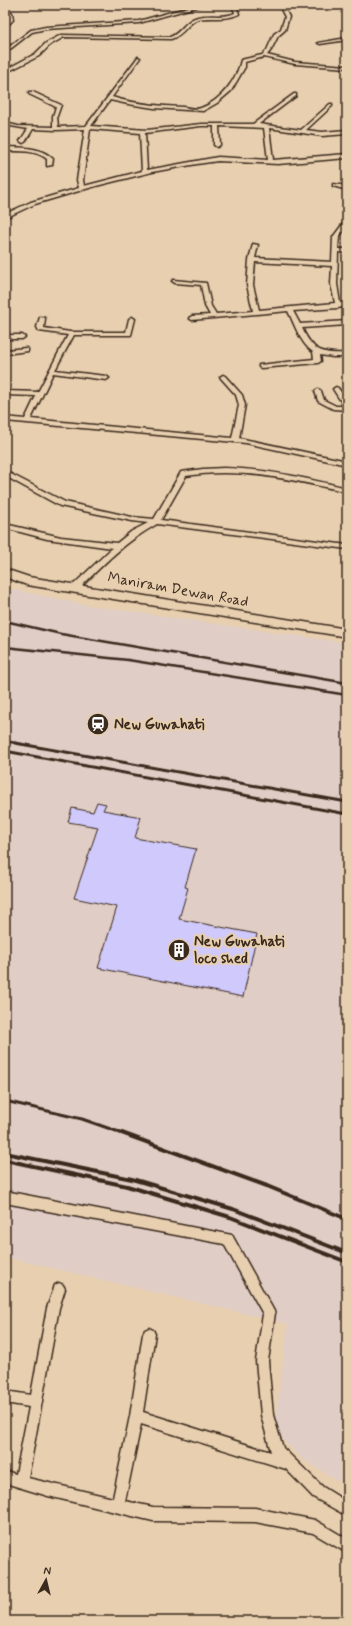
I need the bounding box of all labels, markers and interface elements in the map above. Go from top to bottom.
street label: Maniram Dewan Road [106,568,250,612]
station icon: New Guwahati [85,711,111,737]
place label: New Guwahati [114,715,205,735]
place label: New Guwahati loco shed [194,932,285,969]
building icon: New Guwahati loco shed [166,937,192,963]
north arrow [26,1560,66,1600]
text: N [43,1564,52,1579]

